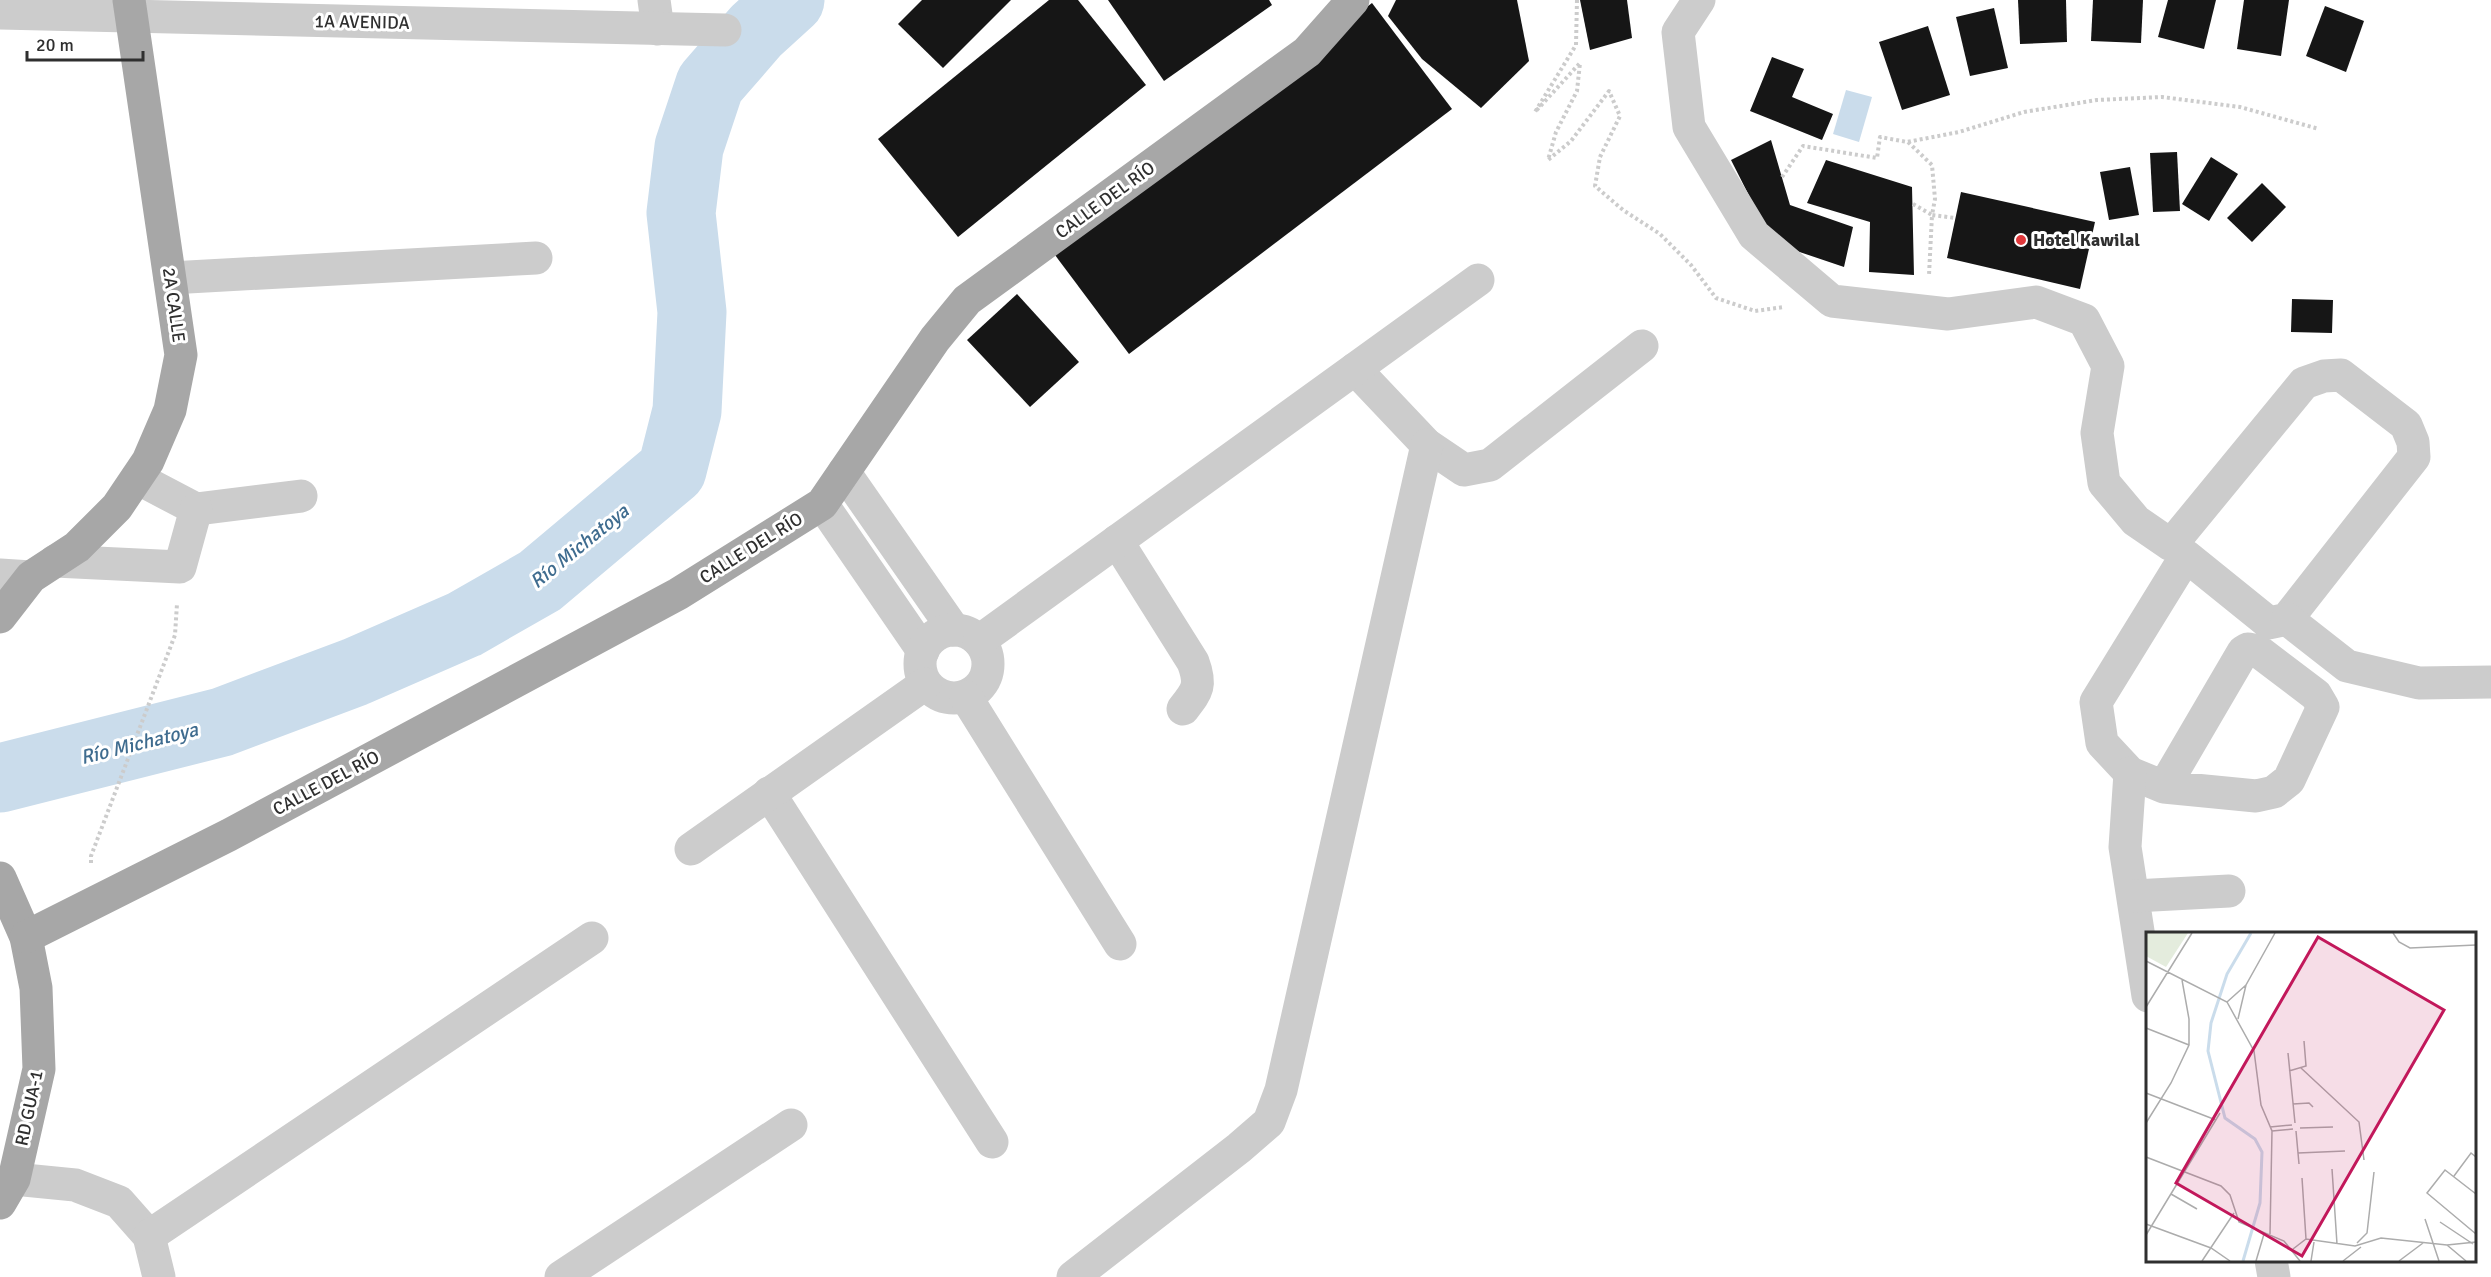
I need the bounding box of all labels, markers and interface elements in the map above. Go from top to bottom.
street label: 1A AVENIDA [314,10,410,34]
scale bar [27,24,142,62]
text: 20 m [36,34,74,56]
street label: CALLE DEL RÍO [1051,157,1159,243]
place label: Hotel Kawilal [2033,229,2140,251]
marker: Hotel Kawilal [2014,233,2028,247]
street label: 2A CALLE [158,266,190,344]
water label: Río Michatoya [525,498,635,594]
street label: CALLE DEL RÍO [695,508,807,588]
water label: Río Michatoya [78,717,201,770]
street label: CALLE DEL RÍO [269,746,383,820]
inset map [2146,932,2476,1262]
street label: RD GUA-1 [10,1068,48,1148]

